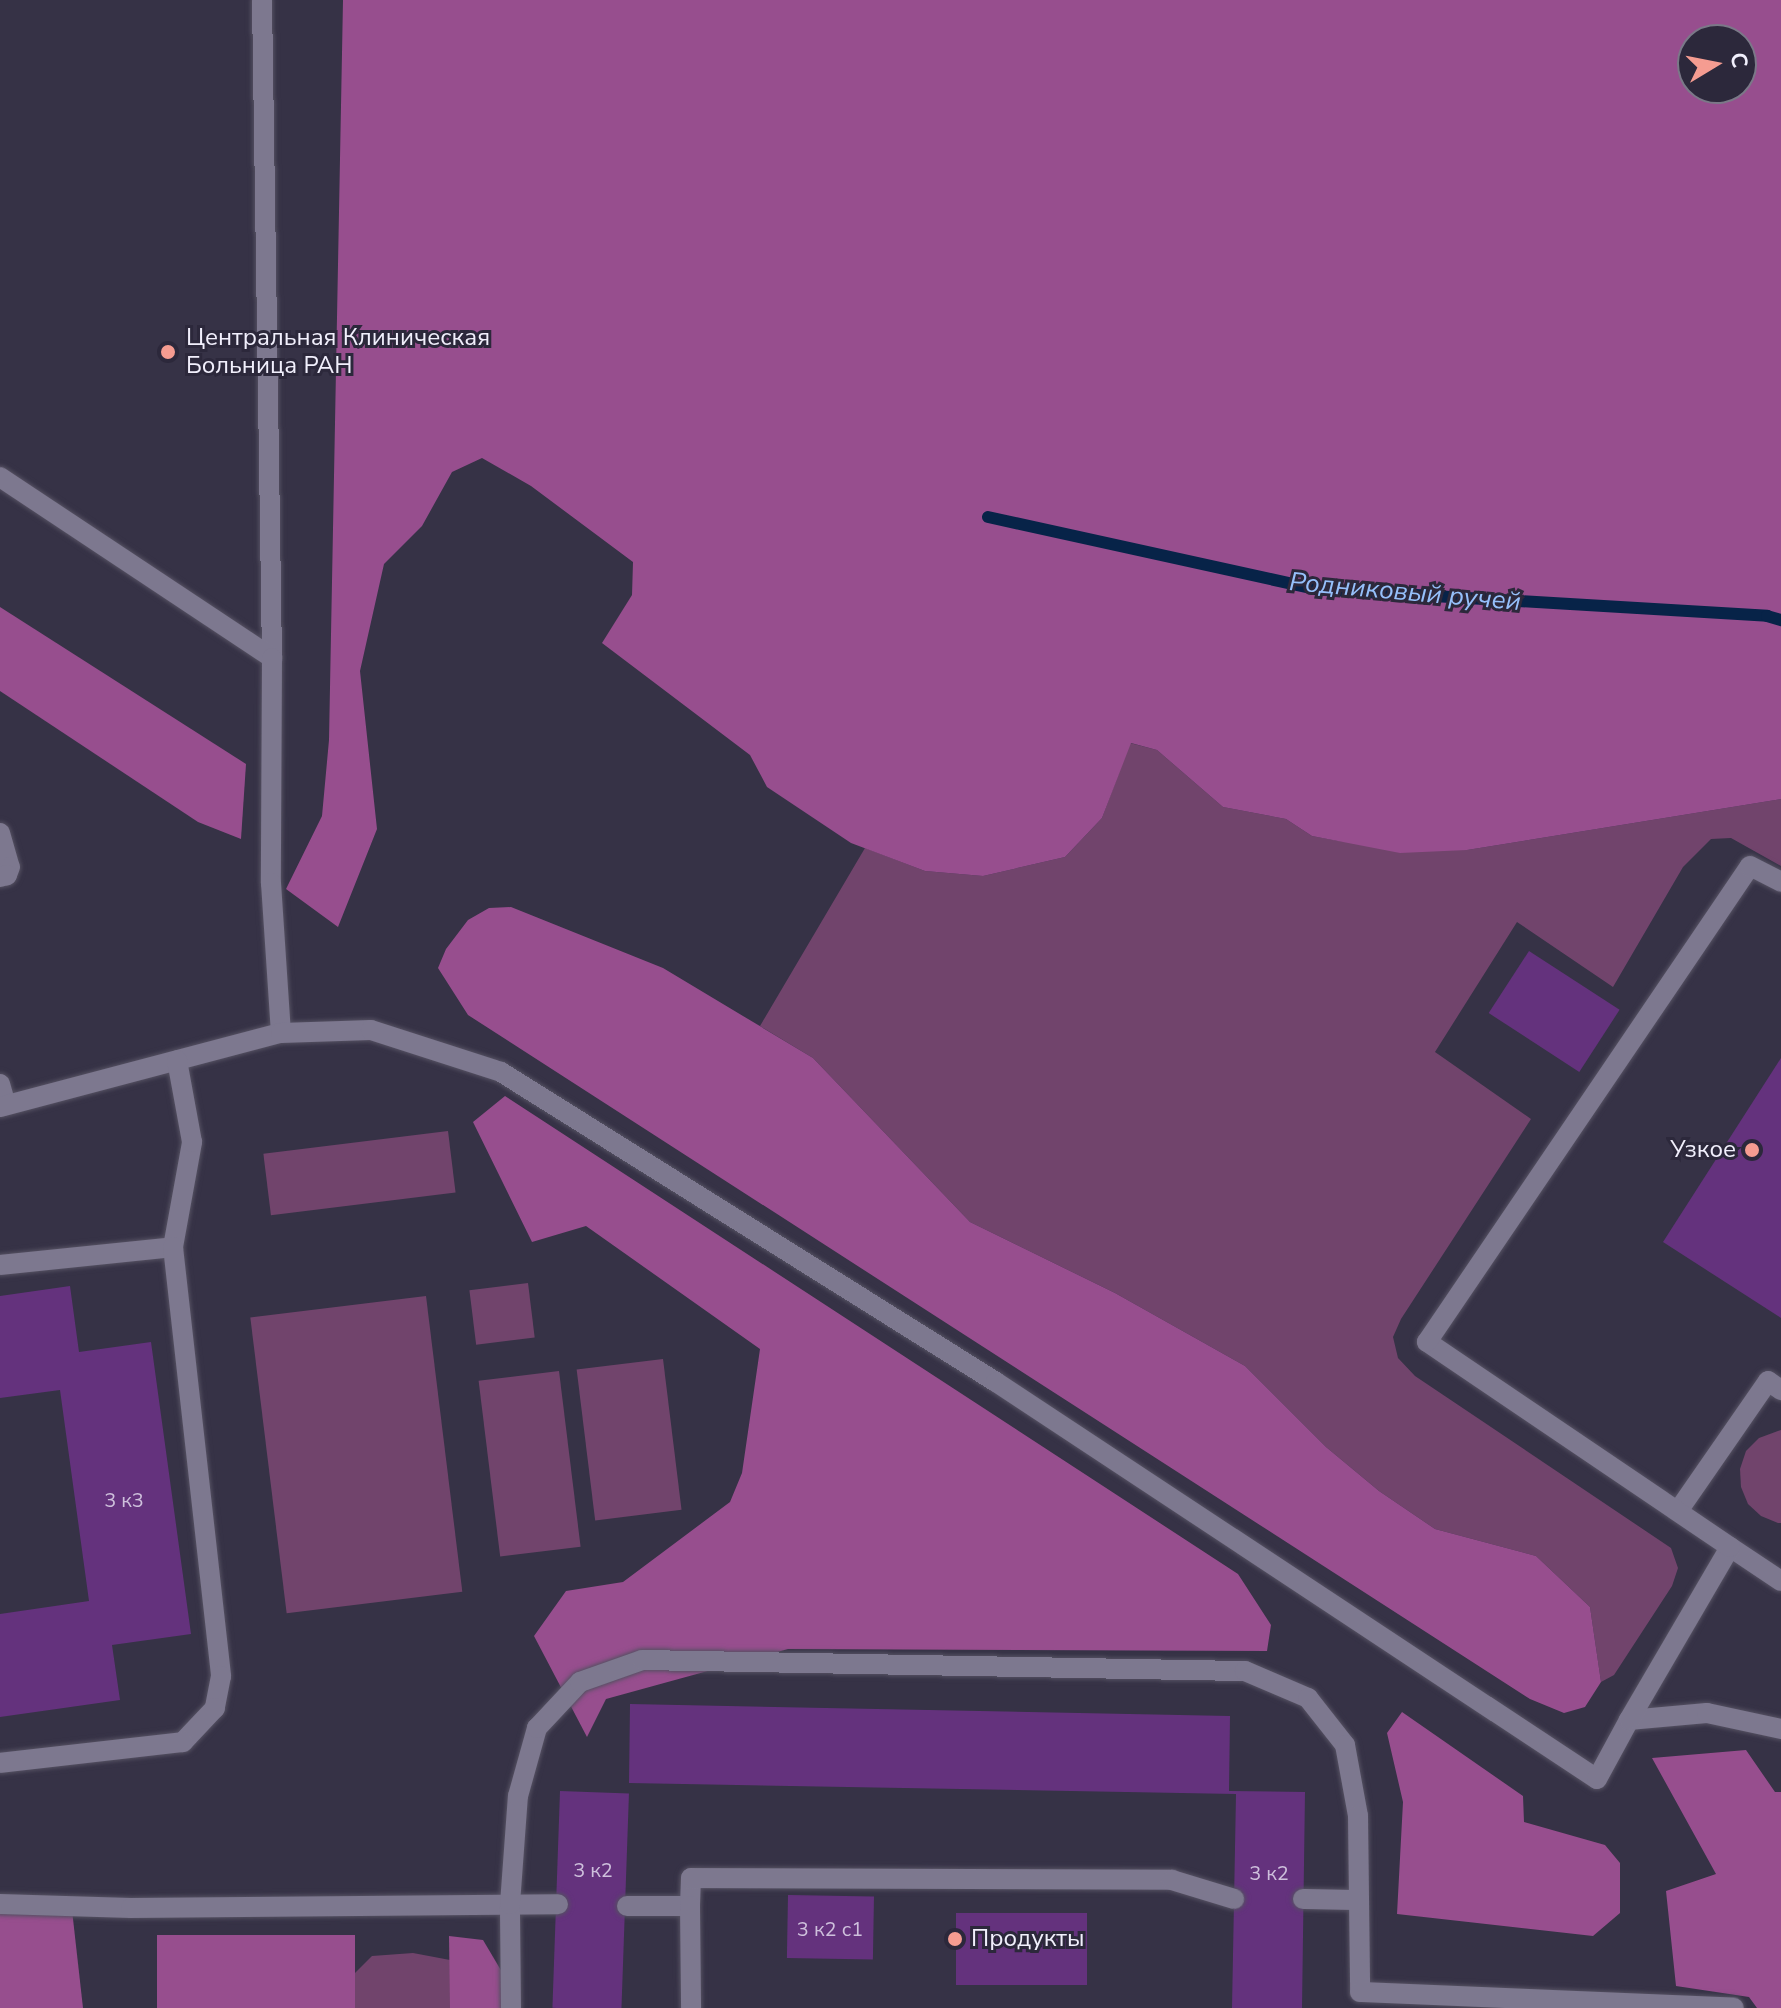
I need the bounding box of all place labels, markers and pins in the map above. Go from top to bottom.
place label: Центральная Клиническая Больница РАН [186,324,490,380]
marker: Центральная Клиническая Больница РАН [157,341,179,363]
place label: Узкое [1670,1136,1736,1164]
marker: Узкое [1743,1141,1761,1159]
place label: Продукты [971,1925,1085,1953]
marker: Продукты [946,1930,964,1948]

